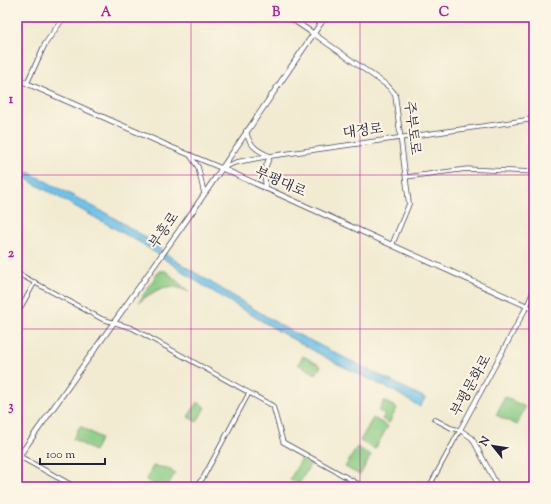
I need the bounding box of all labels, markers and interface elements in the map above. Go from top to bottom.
text: A [101,4,112,22]
text: B [272,4,281,22]
text: C [439,4,449,22]
text: 1 [9,91,14,109]
street label: 주부토로 [398,100,424,157]
street label: 대정로 [342,120,385,144]
street label: 부평대로 [251,163,309,203]
street label: 부흥로 [145,208,185,253]
text: 2 [8,245,15,263]
street label: 부평문화로 [447,351,497,420]
text: 3 [8,398,14,416]
north arrow [473,426,513,466]
text: N [476,434,494,450]
scale bar [40,440,105,466]
text: 100 m [46,446,75,464]

